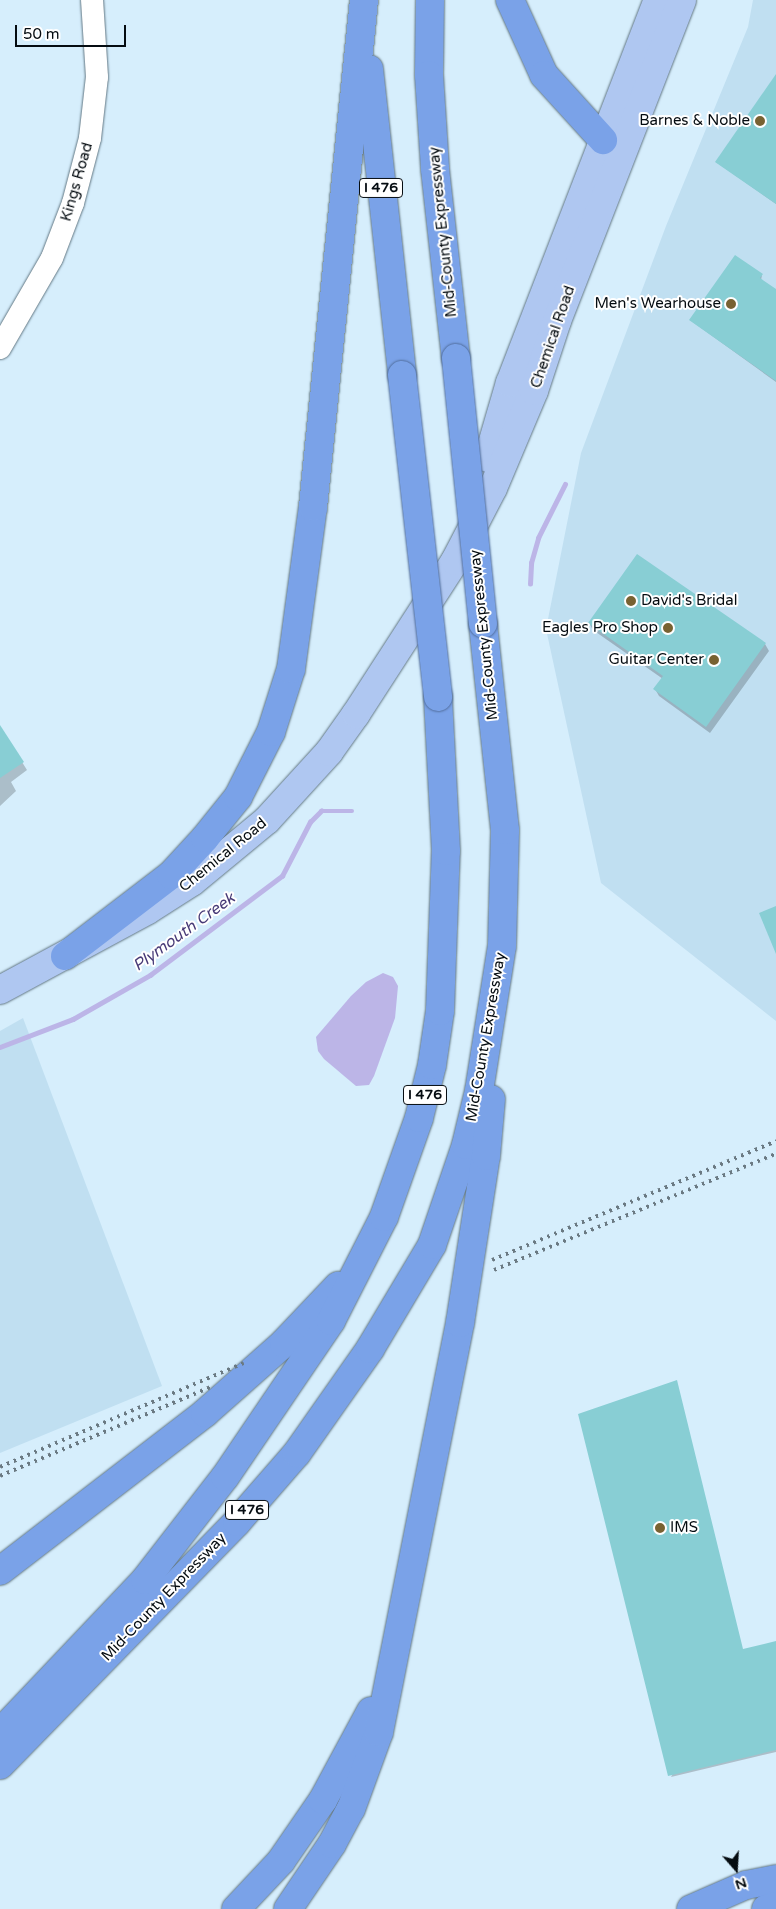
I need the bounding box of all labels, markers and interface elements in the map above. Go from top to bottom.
scale bar [18,15,129,47]
text: 50 m [23,25,60,43]
place label: Barnes & Noble [639,112,750,130]
marker: Barnes & Noble [754,115,766,127]
street label: Kings Road [57,141,97,223]
street label: Mid-County Expressway [425,146,461,318]
road number: I 476 [358,177,404,200]
street label: Chemical Road [527,283,579,391]
place label: Men's Wearhouse [594,295,721,313]
marker: Men's Wearhouse [725,298,737,310]
street label: Mid-County Expressway [466,549,502,721]
place label: David's Bridal [641,592,737,610]
marker: David's Bridal [625,595,637,607]
place label: Eagles Pro Shop [542,619,658,637]
marker: Eagles Pro Shop [662,622,674,634]
place label: Guitar Center [608,651,704,669]
marker: Guitar Center [708,654,720,666]
street label: Chemical Road [176,814,270,896]
water label: Plymouth Creek [129,889,239,975]
street label: Mid-County Expressway [462,951,510,1123]
road number: I 476 [402,1084,448,1106]
road number: I 476 [224,1498,270,1522]
place label: IMS [670,1519,698,1537]
marker: IMS [654,1522,666,1534]
street label: Mid-County Expressway [98,1529,230,1665]
north arrow [711,1844,761,1894]
text: N [733,1874,749,1894]

